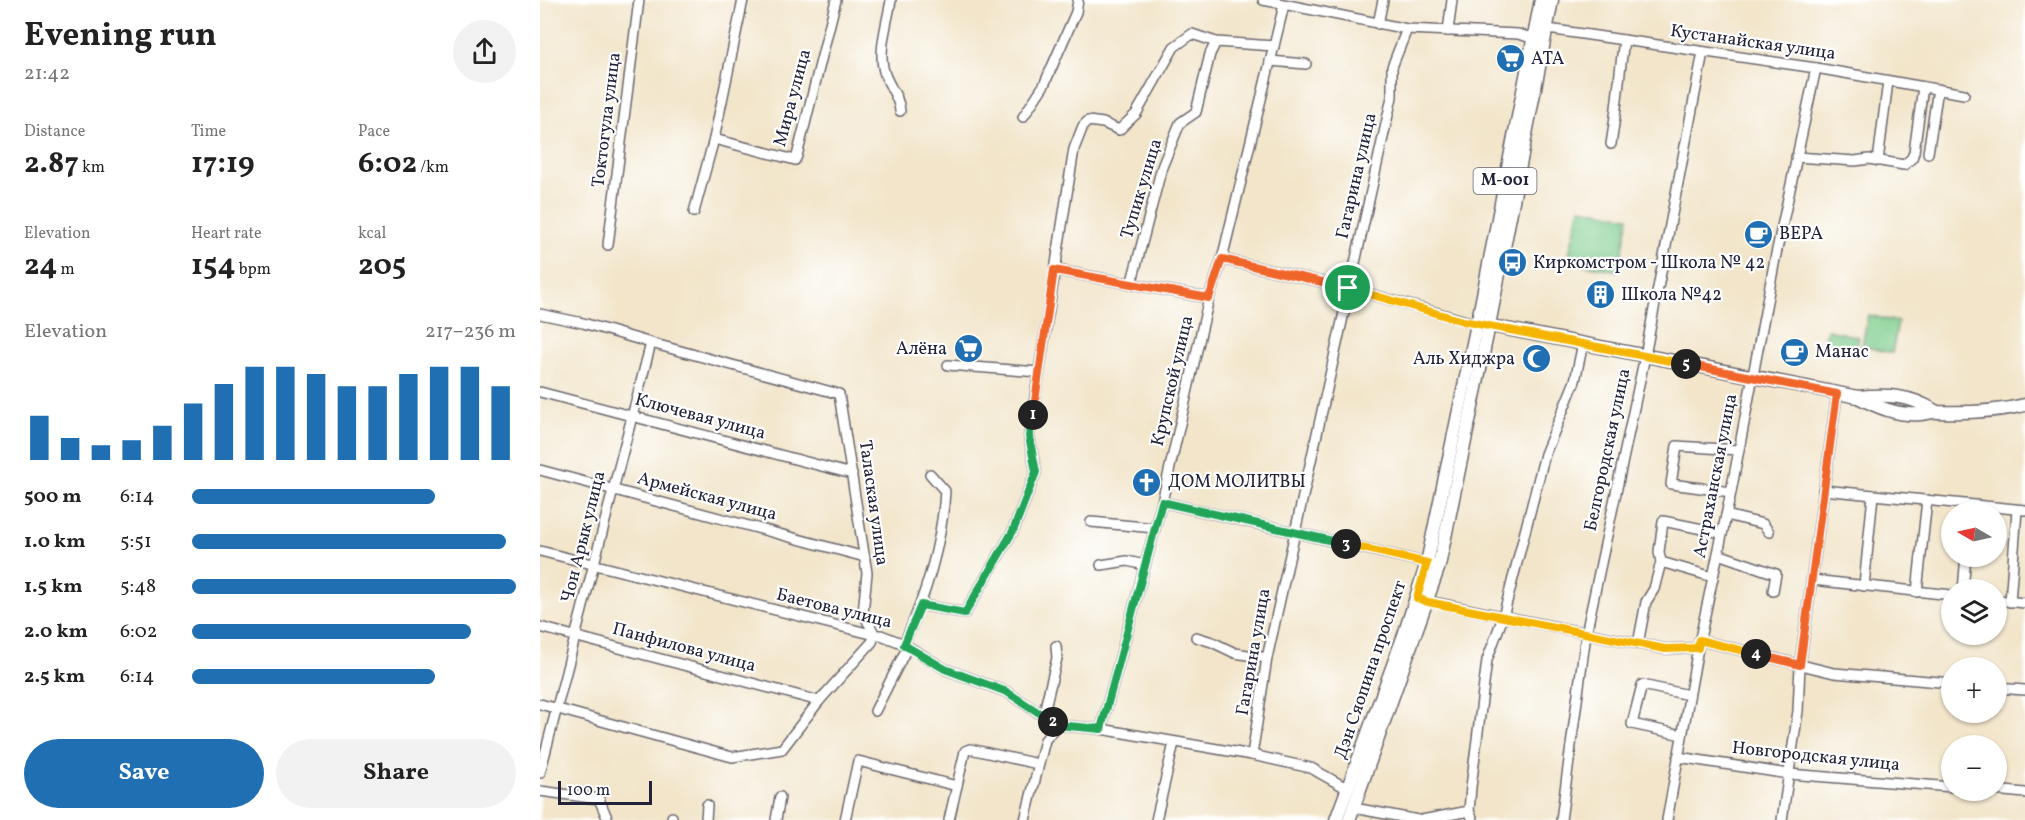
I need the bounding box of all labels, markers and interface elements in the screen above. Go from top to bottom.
text: Evening run [24,14,217,60]
street label: Кустанайская улица [1669,19,1837,67]
button: share [453,20,516,83]
supermarket icon: АТА [1494,43,1526,75]
street label: Мира улица [768,46,818,150]
place label: АТА [1531,47,1565,72]
street label: Токтогула улица [586,51,628,189]
text: 21:42 [24,60,70,88]
street label: Гагарина улица [1330,110,1384,241]
text: Distance [24,121,85,143]
text: Time [191,121,226,143]
text: Pace [358,121,390,143]
street label: Тупик улица [1115,136,1169,242]
text: 2.87 [24,143,79,185]
text: 17:19 [191,143,255,185]
text: 6:02 [358,143,417,185]
text: km [79,157,105,179]
text: /km [417,157,449,179]
road number: M-001 [1474,168,1536,194]
cafe icon: ВЕРА [1742,218,1774,250]
place label: ВЕРА [1779,222,1824,247]
text: Elevation [24,223,91,245]
text: Heart rate [191,223,262,245]
text: kcal [358,223,386,245]
text: 24 [24,245,57,287]
text: 154 [191,245,236,287]
text: 205 [358,245,406,287]
bus stop icon: Киркомстром - Школа № 42 [1496,247,1528,279]
place label: Киркомстром - Школа № 42 [1533,251,1765,276]
text: m [57,259,75,281]
text: bpm [236,259,271,281]
pin [1322,262,1373,313]
icon: arrive [1331,271,1364,304]
building icon: Школа №42 [1584,279,1616,311]
place label: Школа №42 [1621,283,1722,308]
street label: Крупской улица [1146,313,1200,449]
text: Elevation [24,318,107,346]
text: 217–236 m [425,318,516,346]
supermarket icon: Алёна [952,333,984,365]
cafe icon: Манас [1778,336,1810,368]
place label: Алёна [896,337,947,362]
place label: Манас [1815,340,1869,365]
mosque icon: Аль Хиджра [1520,343,1552,375]
place label: Аль Хиджра [1413,347,1515,372]
pin: 5 [1671,349,1701,379]
text: 5 [1682,353,1690,375]
street label: Белгородская улица [1579,366,1637,534]
street label: Ключевая улица [632,388,768,446]
street label: Астраханская улица [1688,392,1744,560]
pin: 1 [1018,400,1048,430]
text: 1 [1030,404,1036,426]
street label: Талаская улица [852,439,894,567]
street label: Армейская улица [634,466,780,528]
church icon: ДОМ МОЛИТВЫ [1131,466,1163,498]
street label: Чон Арык улица [556,468,612,606]
place label: ДОМ МОЛИТВЫ [1168,470,1306,495]
text: 500 m [24,483,82,511]
text: 6:14 [120,483,155,511]
north arrow [1941,501,2007,567]
map controls [1941,501,2007,801]
text: 1.0 km [24,528,86,556]
text: 5:51 [120,528,152,556]
pin: 3 [1331,529,1361,559]
text: 3 [1342,533,1350,555]
text: 1.5 km [24,573,83,601]
text: 5:48 [120,573,156,601]
street label: Дэн Сяопина проспект [1329,577,1413,763]
button: layers [1941,579,2007,645]
street label: Баетова улица [774,583,894,635]
street label: Гагарина улица [1231,586,1277,718]
street label: Панфилова улица [610,617,759,679]
text: 2.0 km [24,618,88,646]
text: 6:02 [120,618,158,646]
pin: 4 [1741,639,1771,669]
text: 4 [1751,643,1761,665]
button: + [1941,657,2007,723]
text: 2.5 km [24,663,85,691]
text: 6:14 [120,663,155,691]
pin: 2 [1038,707,1068,737]
text: 2 [1049,711,1057,733]
button: − [1941,735,2007,801]
street label: Новгородская улица [1731,736,1901,778]
button: Save [24,739,264,808]
button: Share [276,739,516,808]
scale bar [558,778,652,806]
text: 100 m [567,780,610,802]

